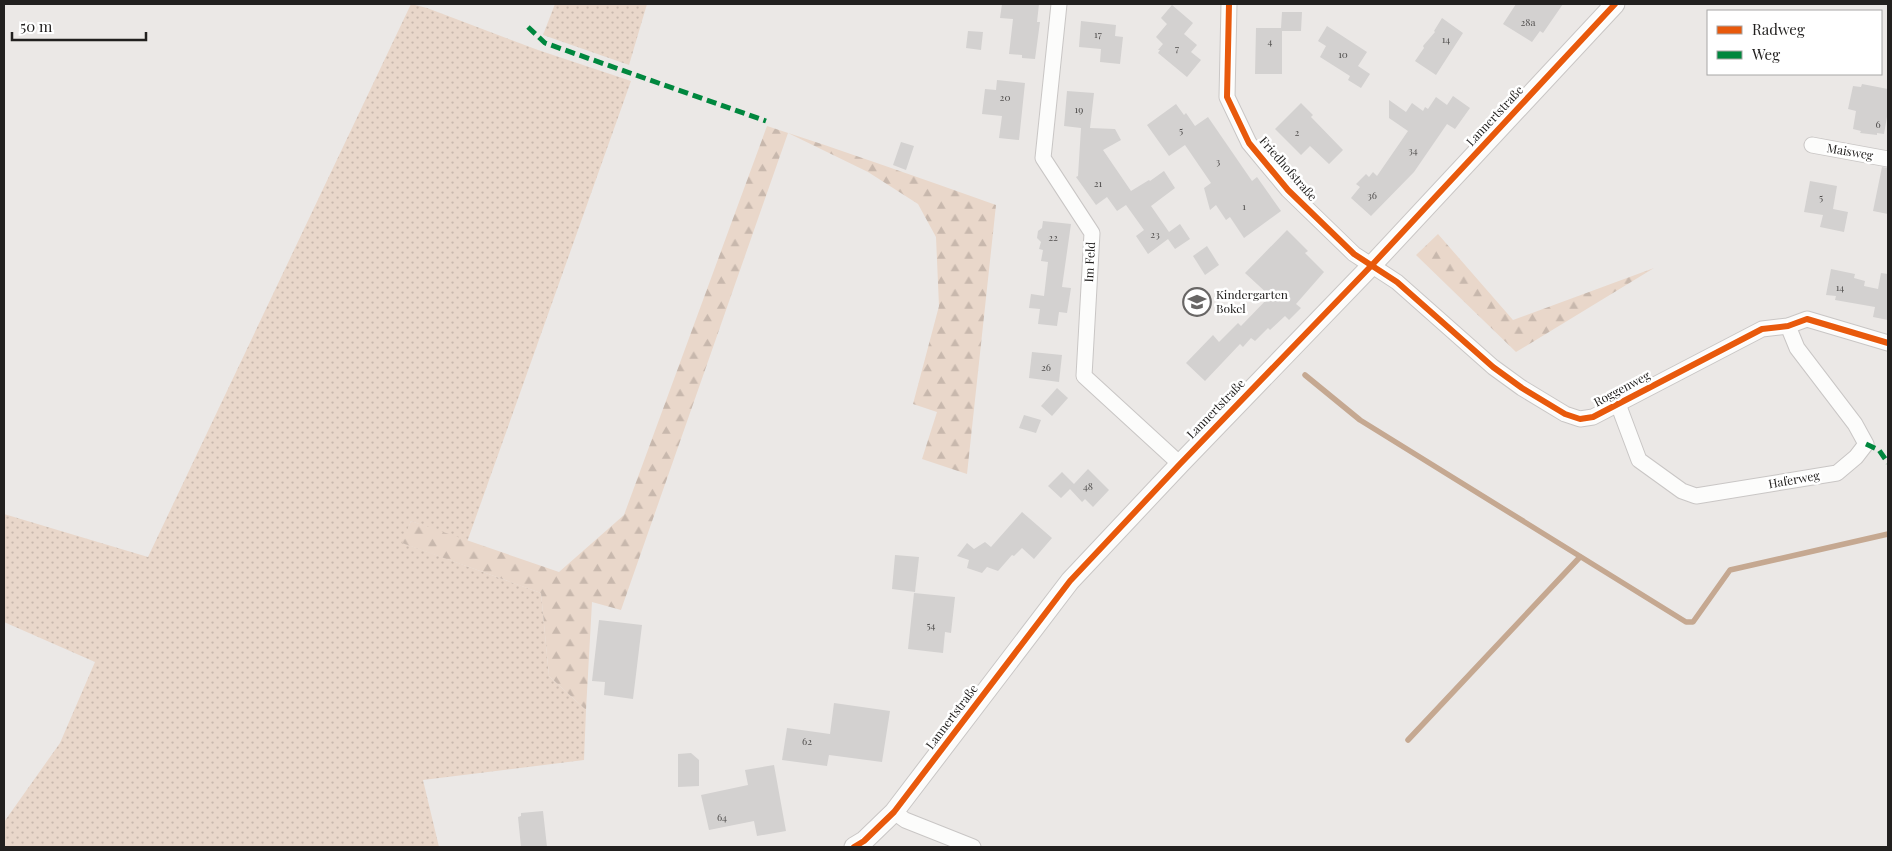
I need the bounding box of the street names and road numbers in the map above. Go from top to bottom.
street label: Lannertstraße [1462,82,1526,149]
street label: Friedhofstraße [1256,133,1321,204]
street label: Maisweg [1826,139,1875,163]
street label: Im Feld [1080,241,1098,283]
street label: Roggenweg [1591,366,1653,410]
street label: Lannertstraße [1183,375,1248,442]
street label: Haferweg [1767,467,1821,491]
street label: Lannertstraße [922,681,981,752]

